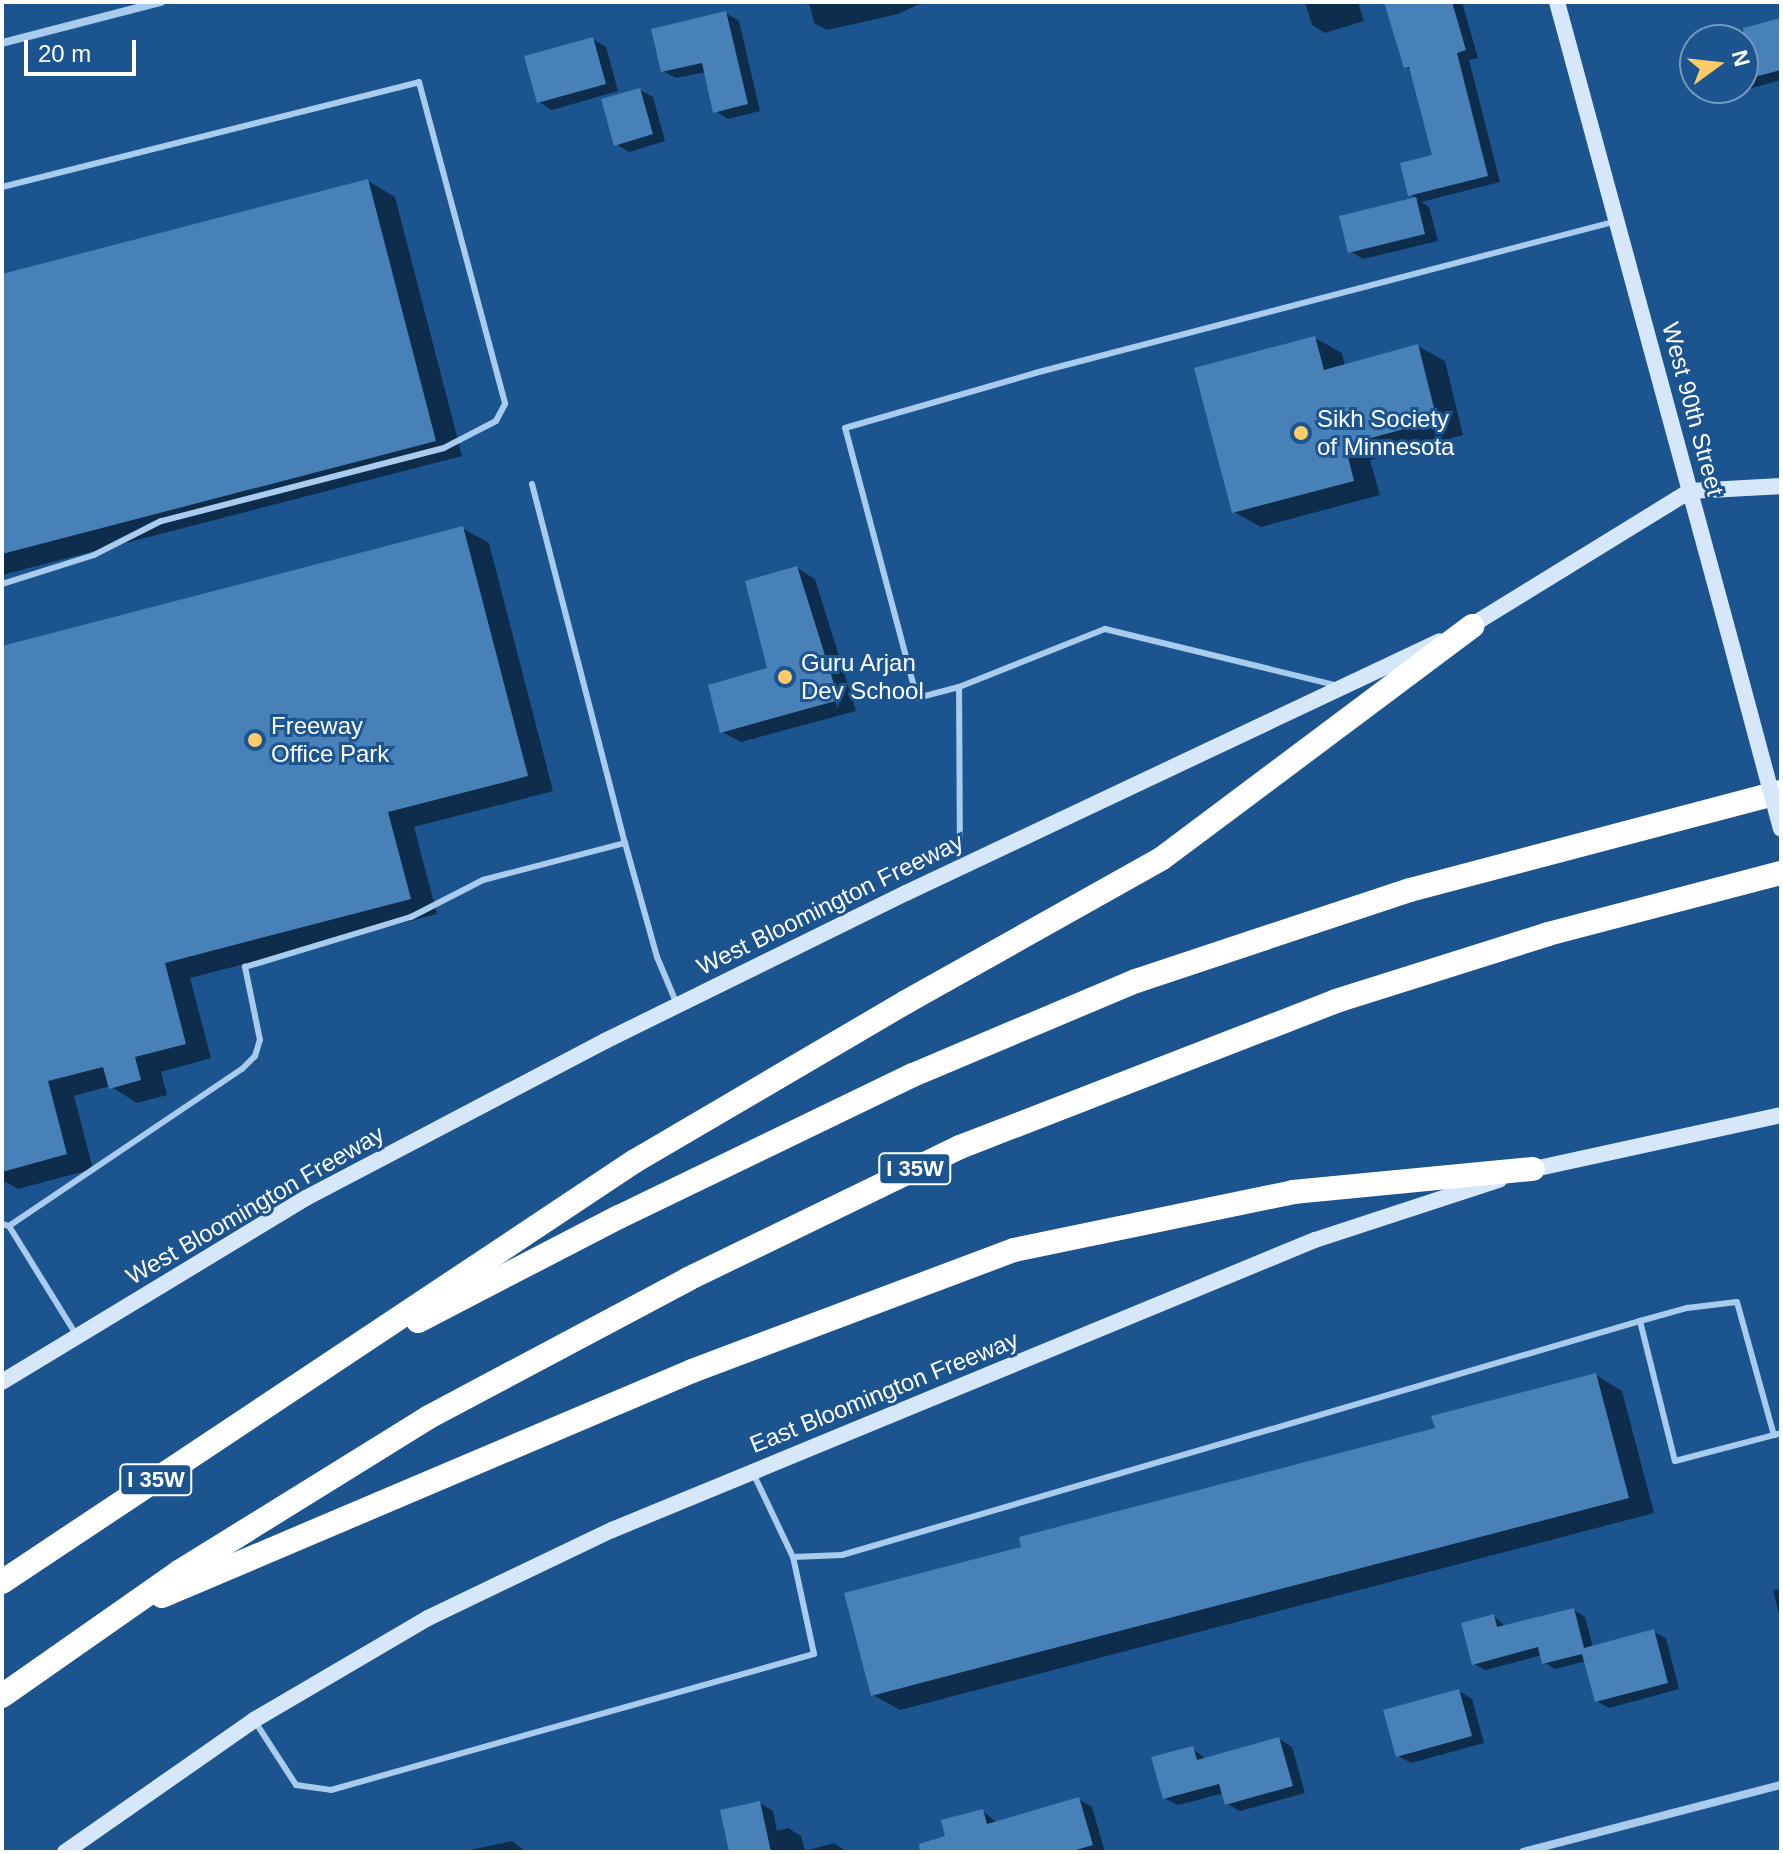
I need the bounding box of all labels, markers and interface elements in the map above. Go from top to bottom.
scale bar [28,24,140,74]
north arrow [1679,24,1759,104]
text: 20 m [38,40,91,67]
text: N [1727,47,1755,69]
street label: West 90th Street [1656,319,1730,499]
place label: Sikh Society of Minnesota [1317,405,1454,461]
marker: Sikh Society of Minnesota [1292,424,1310,442]
place label: Guru Arjan Dev School [801,649,924,705]
marker: Guru Arjan Dev School [776,668,794,686]
place label: Freeway Office Park [271,712,389,768]
marker: Freeway Office Park [246,731,264,749]
street label: West Bloomington Freeway [692,827,968,981]
street label: West Bloomington Freeway [121,1119,389,1291]
road number: I 35W [877,1151,953,1187]
street label: East Bloomington Freeway [746,1325,1022,1459]
road number: I 35W [118,1462,194,1498]

